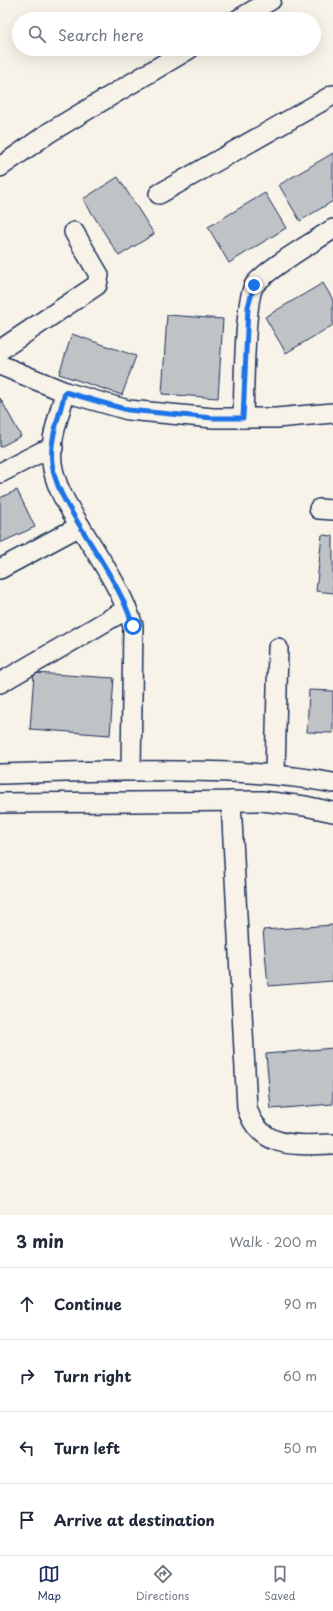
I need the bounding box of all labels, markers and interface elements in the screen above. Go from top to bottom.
search box [12,12,321,56]
icon: search [26,23,48,45]
text: Search here [58,23,144,46]
route end [245,276,263,294]
route start [124,617,142,635]
text: 3 min [16,1228,64,1254]
text: Walk · 200 m [229,1232,317,1251]
text: Continue [54,1292,122,1315]
icon: ahead [16,1293,38,1315]
text: 90 m [284,1294,317,1313]
text: Turn right [54,1364,131,1387]
icon: right [16,1365,38,1387]
text: 60 m [283,1366,317,1385]
text: Turn left [54,1436,120,1459]
icon: left [16,1437,38,1459]
text: 50 m [283,1438,317,1457]
text: Arrive at destination [54,1508,215,1531]
icon: arrive [16,1509,38,1531]
tab: Map [37,1563,61,1604]
tab: Directions [136,1563,189,1604]
tab: Saved [264,1563,296,1604]

